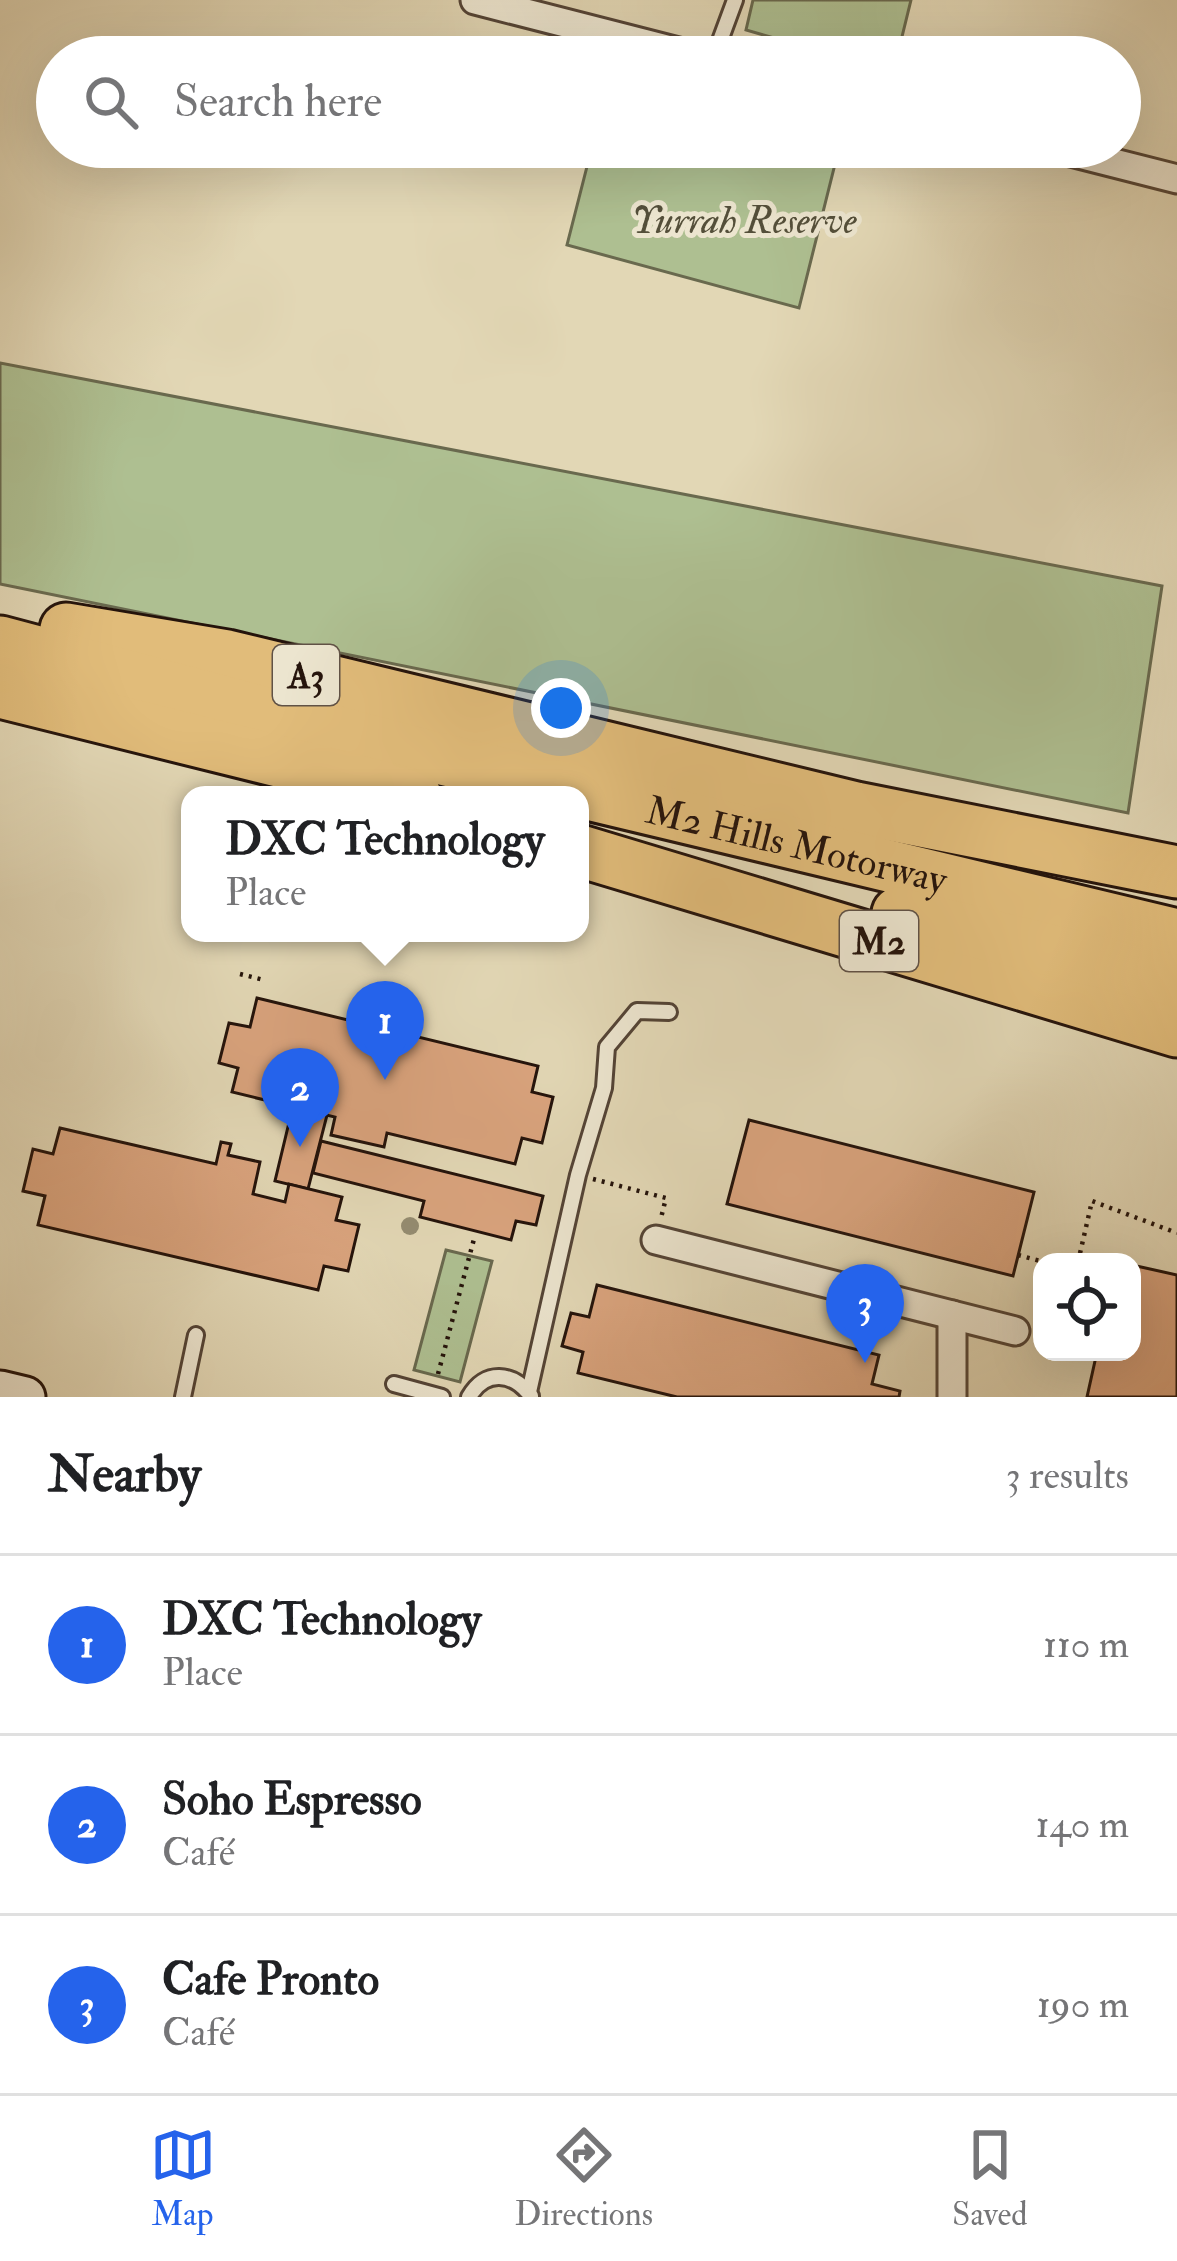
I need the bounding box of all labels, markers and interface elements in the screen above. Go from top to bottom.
search box [36,36,1141,168]
icon: search [78,69,144,135]
text: Search here [174,74,382,130]
park label: Yurrah Reserve [632,196,857,245]
road number: A3 [273,645,339,705]
your location [531,678,591,738]
popup [181,786,589,942]
street label: M2 Hills Motorway [641,786,953,905]
text: DXC Technology [225,812,545,868]
text: Place [225,868,306,917]
road number: M2 [840,911,918,971]
pin: 1 [346,981,424,1080]
pin: 2 [261,1048,339,1147]
map controls [1033,1253,1141,1361]
button: locate [1033,1253,1141,1361]
pin: 3 [826,1264,904,1363]
text: Nearby [48,1443,201,1507]
text: 3 results [1006,1451,1129,1500]
text: DXC Technology [162,1592,481,1648]
text: 1 [80,1620,94,1669]
text: 110 m [1043,1620,1129,1669]
text: Place [162,1648,243,1697]
text: Soho Espresso [162,1772,422,1828]
text: 2 [77,1800,97,1849]
text: 140 m [1036,1800,1129,1849]
text: Café [162,1828,235,1877]
text: Cafe Pronto [162,1952,379,2008]
text: 3 [80,1980,94,2029]
text: 190 m [1037,1980,1129,2029]
text: Café [162,2008,235,2057]
tab: Map [150,2122,216,2235]
tab: Directions [515,2122,653,2235]
tab: Saved [952,2122,1027,2235]

